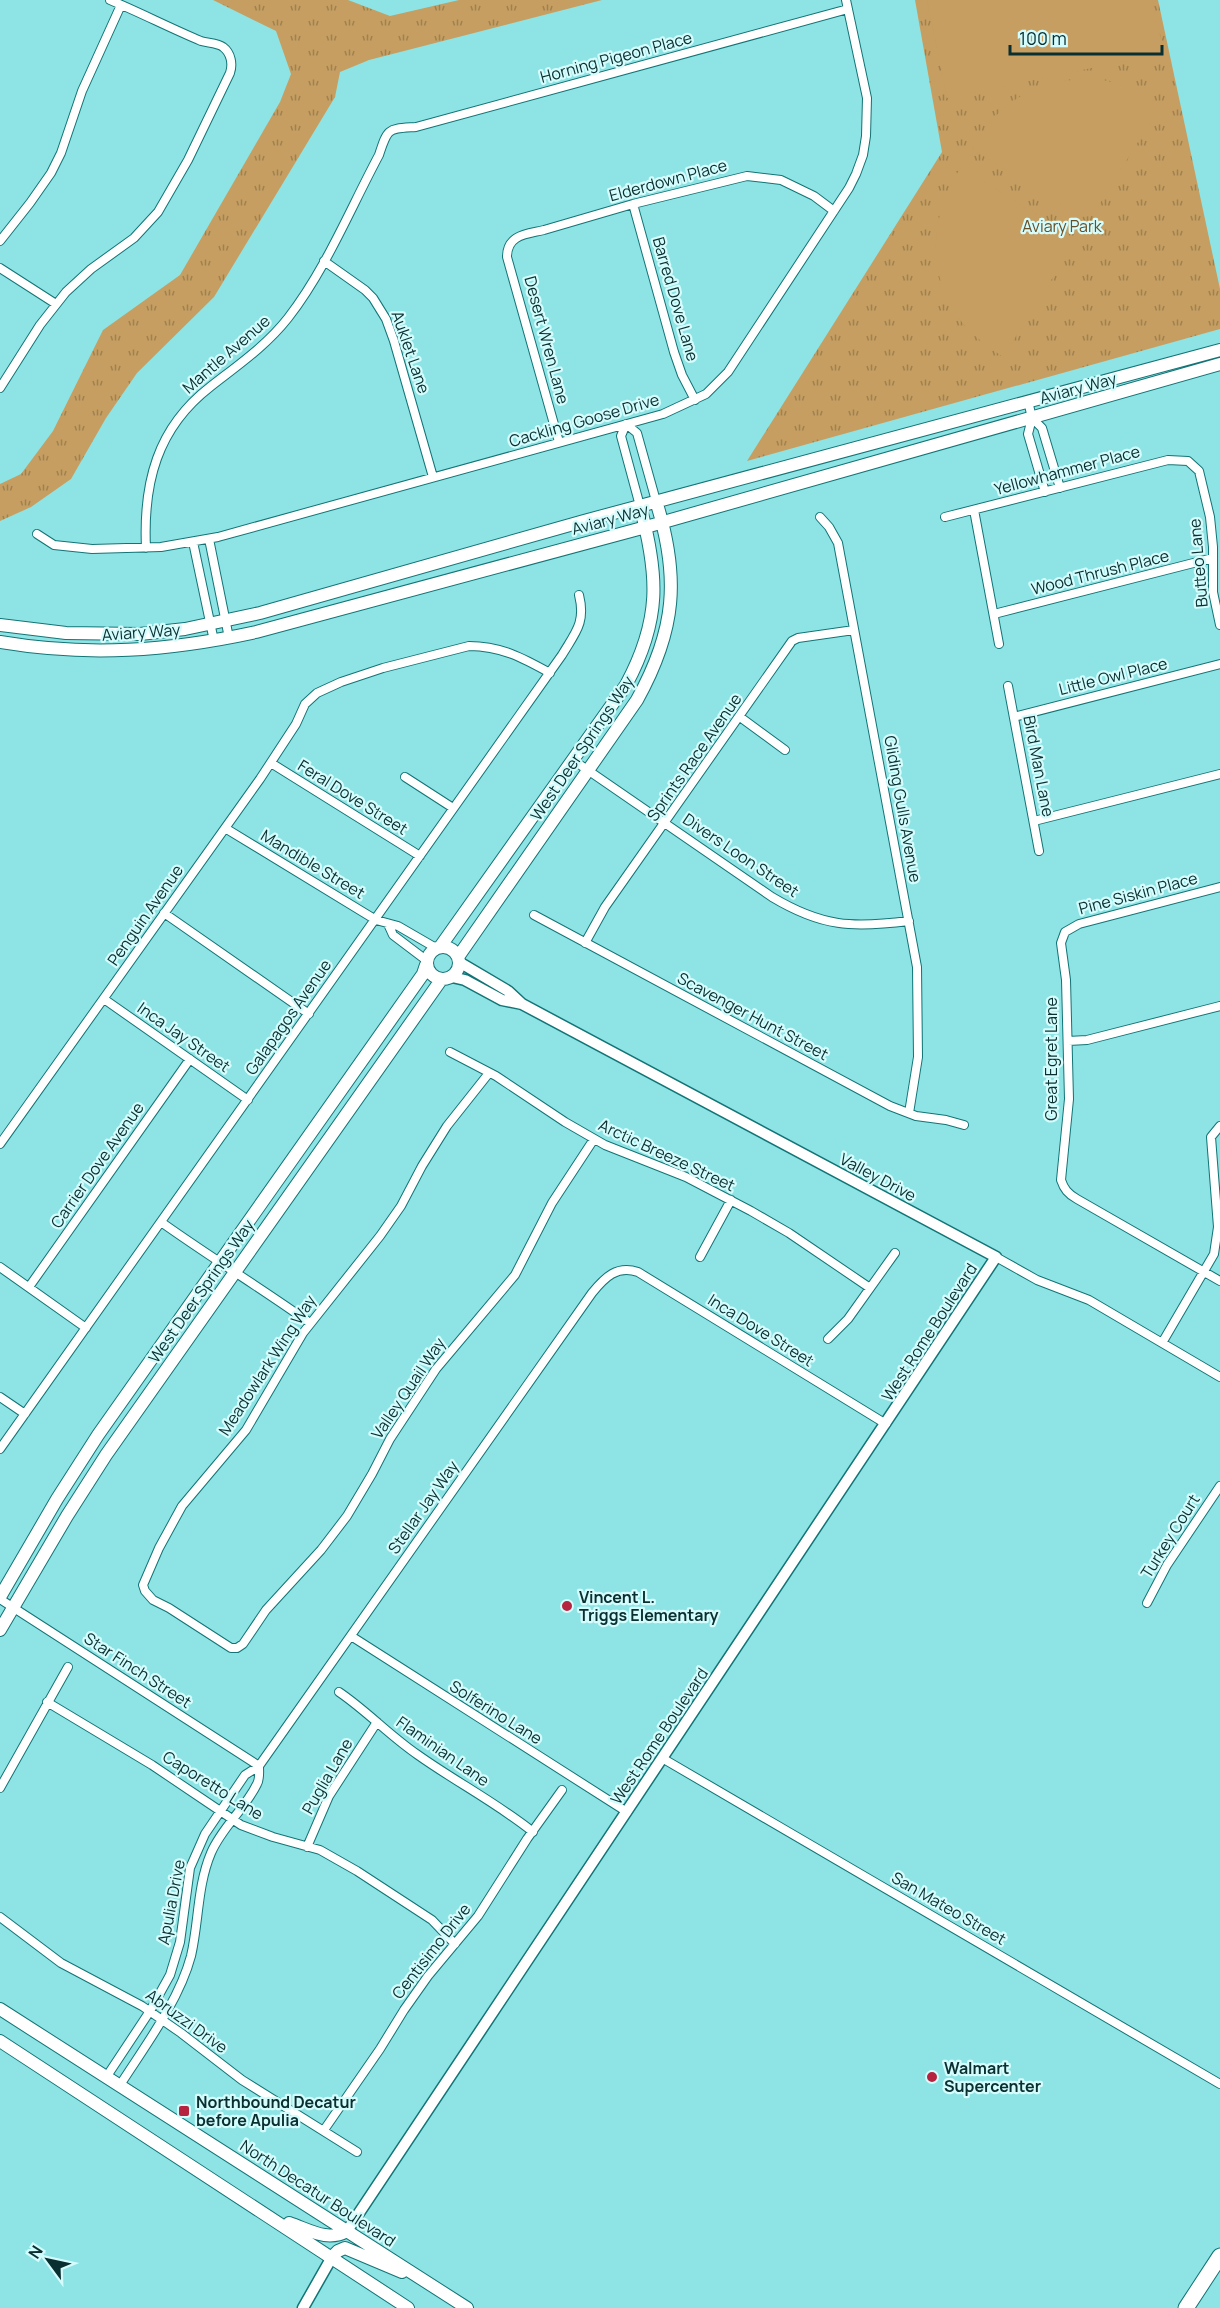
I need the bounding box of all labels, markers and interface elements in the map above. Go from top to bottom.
scale bar [1010,18,1162,56]
street label: Horning Pigeon Place [538,26,694,88]
text: 100 m [1019,26,1067,50]
street label: Elderdown Place [607,154,729,206]
park label: Aviary Park [1022,215,1103,237]
street label: Barred Dove Lane [648,234,704,364]
street label: Desert Wren Lane [519,274,575,406]
street label: Auklet Lane [387,308,435,396]
street label: Mantle Avenue [178,310,274,398]
street label: Aviary Way [1037,367,1119,409]
street label: Cackling Goose Drive [506,388,662,452]
street label: Yellowhammer Place [992,440,1142,500]
street label: Aviary Way [569,498,651,540]
street label: Butteo Lane [1183,518,1213,608]
street label: Wood Thrush Place [1029,544,1171,600]
street label: Aviary Way [101,618,182,646]
street label: Little Owl Place [1056,652,1170,700]
street label: West Deer Springs Way [525,671,639,825]
street label: Sprints Race Avenue [642,689,746,825]
street label: Bird Man Lane [1018,713,1060,819]
street label: Gliding Gulls Avenue [879,734,927,884]
street label: Feral Dove Street [294,754,412,840]
street label: Divers Loon Street [679,808,803,902]
street label: Mandible Street [257,824,369,904]
street label: Penguin Avenue [102,860,188,970]
street label: Pine Siskin Place [1076,867,1200,919]
street label: Galapagos Avenue [240,955,336,1079]
street label: Scavenger Hunt Street [674,967,832,1065]
street label: Inca Jay Street [133,997,235,1077]
street label: Great Egret Lane [1040,997,1062,1121]
street label: Carrier Dove Avenue [45,1098,149,1232]
street label: Arctic Breeze Street [595,1114,739,1196]
street label: Valley Drive [836,1148,920,1206]
street label: West Deer Springs Way [143,1214,259,1367]
street label: West Rome Boulevard [876,1259,982,1405]
street label: Inca Dove Street [704,1289,818,1371]
street label: Meadowlark Wing Way [213,1290,321,1440]
street label: Valley Quail Way [366,1333,450,1443]
street label: Stellar Jay Way [383,1456,464,1558]
street label: Turkey Court [1135,1490,1205,1582]
place label: Vincent L. Triggs Elementary [579,1586,719,1626]
marker: Vincent L. Triggs Elementary [560,1599,574,1613]
street label: Star Finch Street [80,1627,196,1713]
street label: West Rome Boulevard [605,1663,713,1809]
street label: Solferino Lane [446,1675,546,1749]
street label: Flaminian Lane [392,1711,494,1791]
street label: Puglia Lane [296,1734,358,1818]
street label: Caporetto Lane [159,1745,267,1825]
street label: Apulia Drive [152,1858,190,1946]
street label: San Mateo Street [888,1866,1010,1950]
street label: Centisimo Drive [387,1899,475,2003]
street label: Abruzzi Drive [142,1984,232,2058]
place label: Walmart Supercenter [944,2057,1041,2097]
marker: Walmart Supercenter [925,2070,939,2084]
place label: Northbound Decatur before Apulia [196,2091,356,2131]
marker: Northbound Decatur before Apulia [177,2104,191,2118]
street label: North Decatur Boulevard [236,2134,400,2252]
north arrow [18,2230,78,2290]
text: N [23,2241,48,2263]

